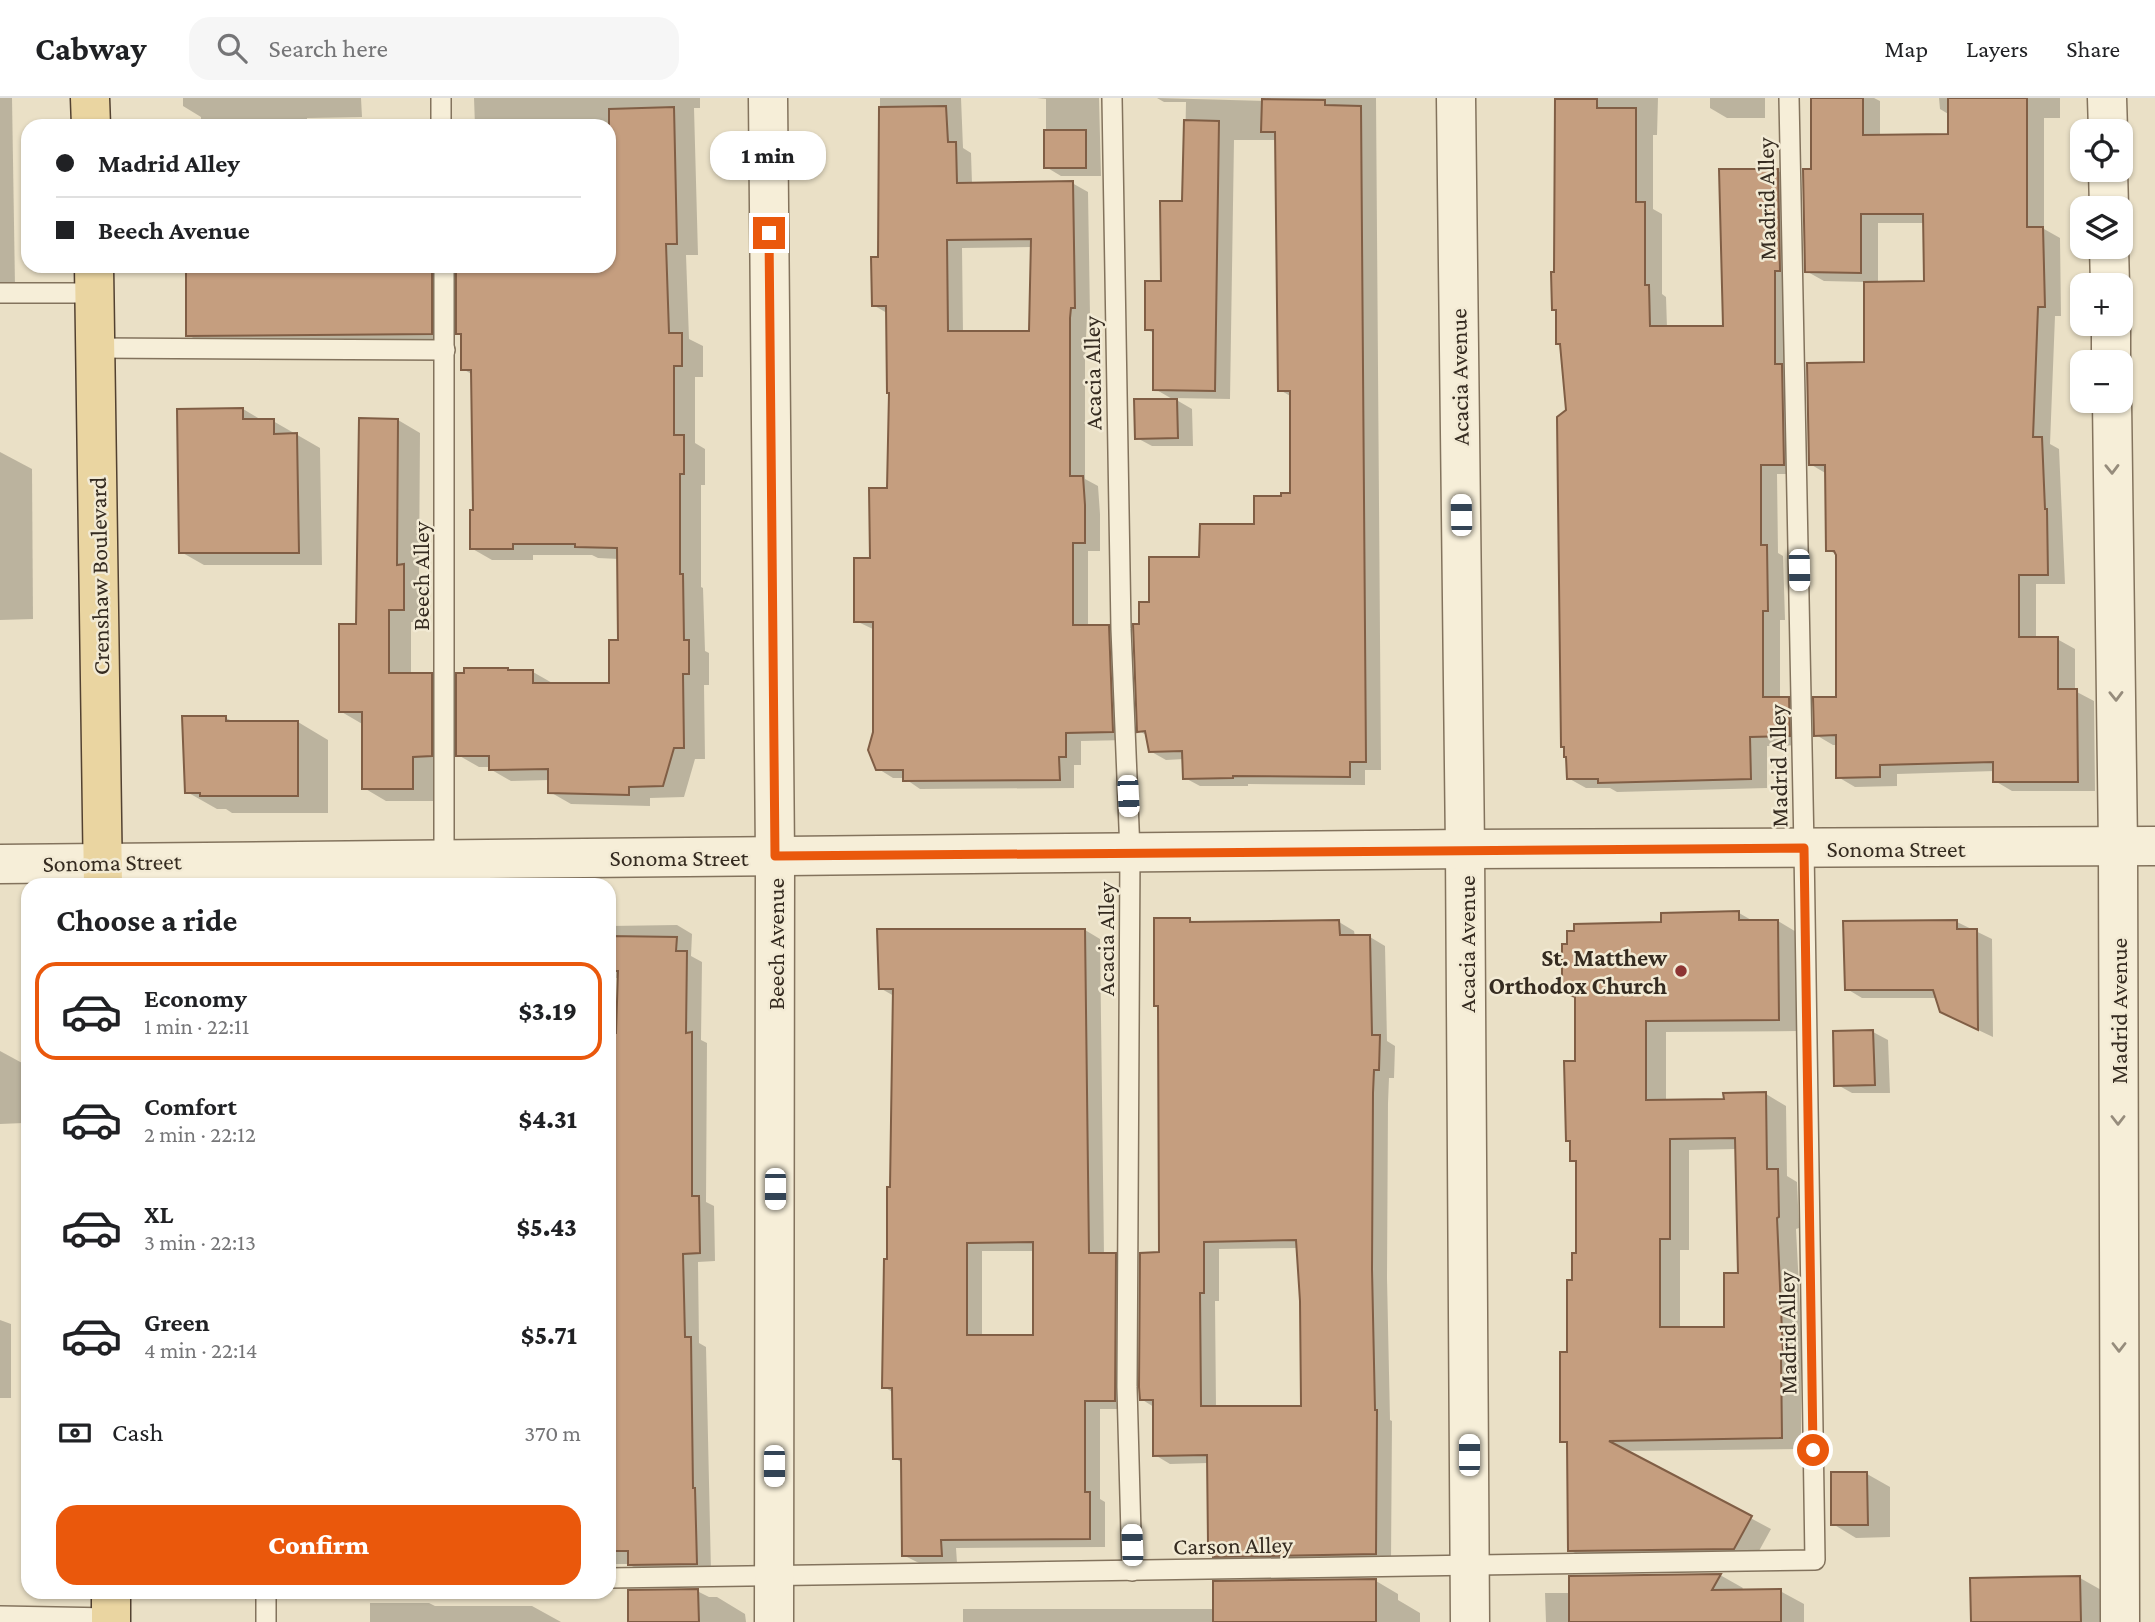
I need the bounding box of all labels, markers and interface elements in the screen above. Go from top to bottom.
search box [189,17,679,80]
icon: search [213,29,251,67]
text: Cabway [35,30,147,67]
text: Search here [269,34,388,63]
text: Map [1884,35,1928,62]
text: Layers [1966,35,2028,62]
text: Share [2066,35,2120,62]
map controls [2070,119,2133,413]
button: locate [2070,119,2133,182]
callout: 1 min [711,131,827,180]
street label: Madrid Alley [1751,136,1781,261]
text: 1 min [741,142,795,168]
text: Madrid Alley [98,149,240,178]
button: layers [2070,196,2133,259]
text: Beech Avenue [98,216,250,245]
route end [753,217,785,249]
button: + [2070,273,2133,336]
street label: Acacia Avenue [1444,308,1474,446]
street label: Acacia Alley [1077,315,1106,430]
button: − [2070,350,2133,413]
one-way arrow [2105,464,2120,475]
street label: Crenshaw Boulevard [84,476,114,675]
car [1451,494,1472,536]
street label: Beech Alley [407,520,434,631]
car [1789,549,1810,591]
one-way arrow [2108,691,2123,702]
street label: Madrid Alley [1763,703,1793,828]
car [1117,774,1140,818]
street label: Sonoma Street [1826,835,1967,862]
street label: Sonoma Street [609,844,750,871]
street label: Sonoma Street [42,847,183,877]
street label: Acacia Avenue [1453,875,1480,1013]
street label: Beech Avenue [762,878,789,1010]
street label: Acacia Alley [1092,881,1119,996]
text: Choose a ride [56,902,237,938]
street label: Madrid Avenue [2105,938,2132,1084]
place label: St. Matthew Orthodox Church [1489,944,1668,999]
marker: St. Matthew Orthodox Church [1673,963,1689,979]
icon: car [60,980,123,1043]
text: Economy [144,984,247,1013]
text: $3.19 [518,997,577,1026]
text: 1 min · 22:11 [144,1013,249,1039]
icon: car [60,1088,123,1151]
text: Comfort [144,1092,237,1121]
text: $4.31 [519,1105,577,1134]
one-way arrow [2111,1115,2126,1126]
text: 2 min · 22:12 [144,1121,256,1147]
car [765,1168,786,1210]
icon: car [60,1196,123,1259]
text: XL [144,1200,173,1229]
text: $5.43 [516,1213,577,1242]
text: 3 min · 22:13 [144,1229,256,1255]
street label: Madrid Alley [1772,1270,1802,1395]
icon: car [60,1304,123,1367]
text: Green [144,1308,210,1337]
text: $5.71 [521,1321,577,1350]
text: 4 min · 22:14 [144,1337,258,1363]
one-way arrow [2111,1343,2127,1353]
icon: cash [56,1414,94,1452]
text: Cash [112,1418,163,1447]
text: 370 m [524,1420,581,1446]
car [1459,1434,1480,1476]
route start [1797,1434,1829,1466]
car [764,1445,785,1487]
button: Confirm [56,1505,581,1585]
car [1121,1524,1144,1566]
street label: Carson Alley [1173,1530,1294,1560]

